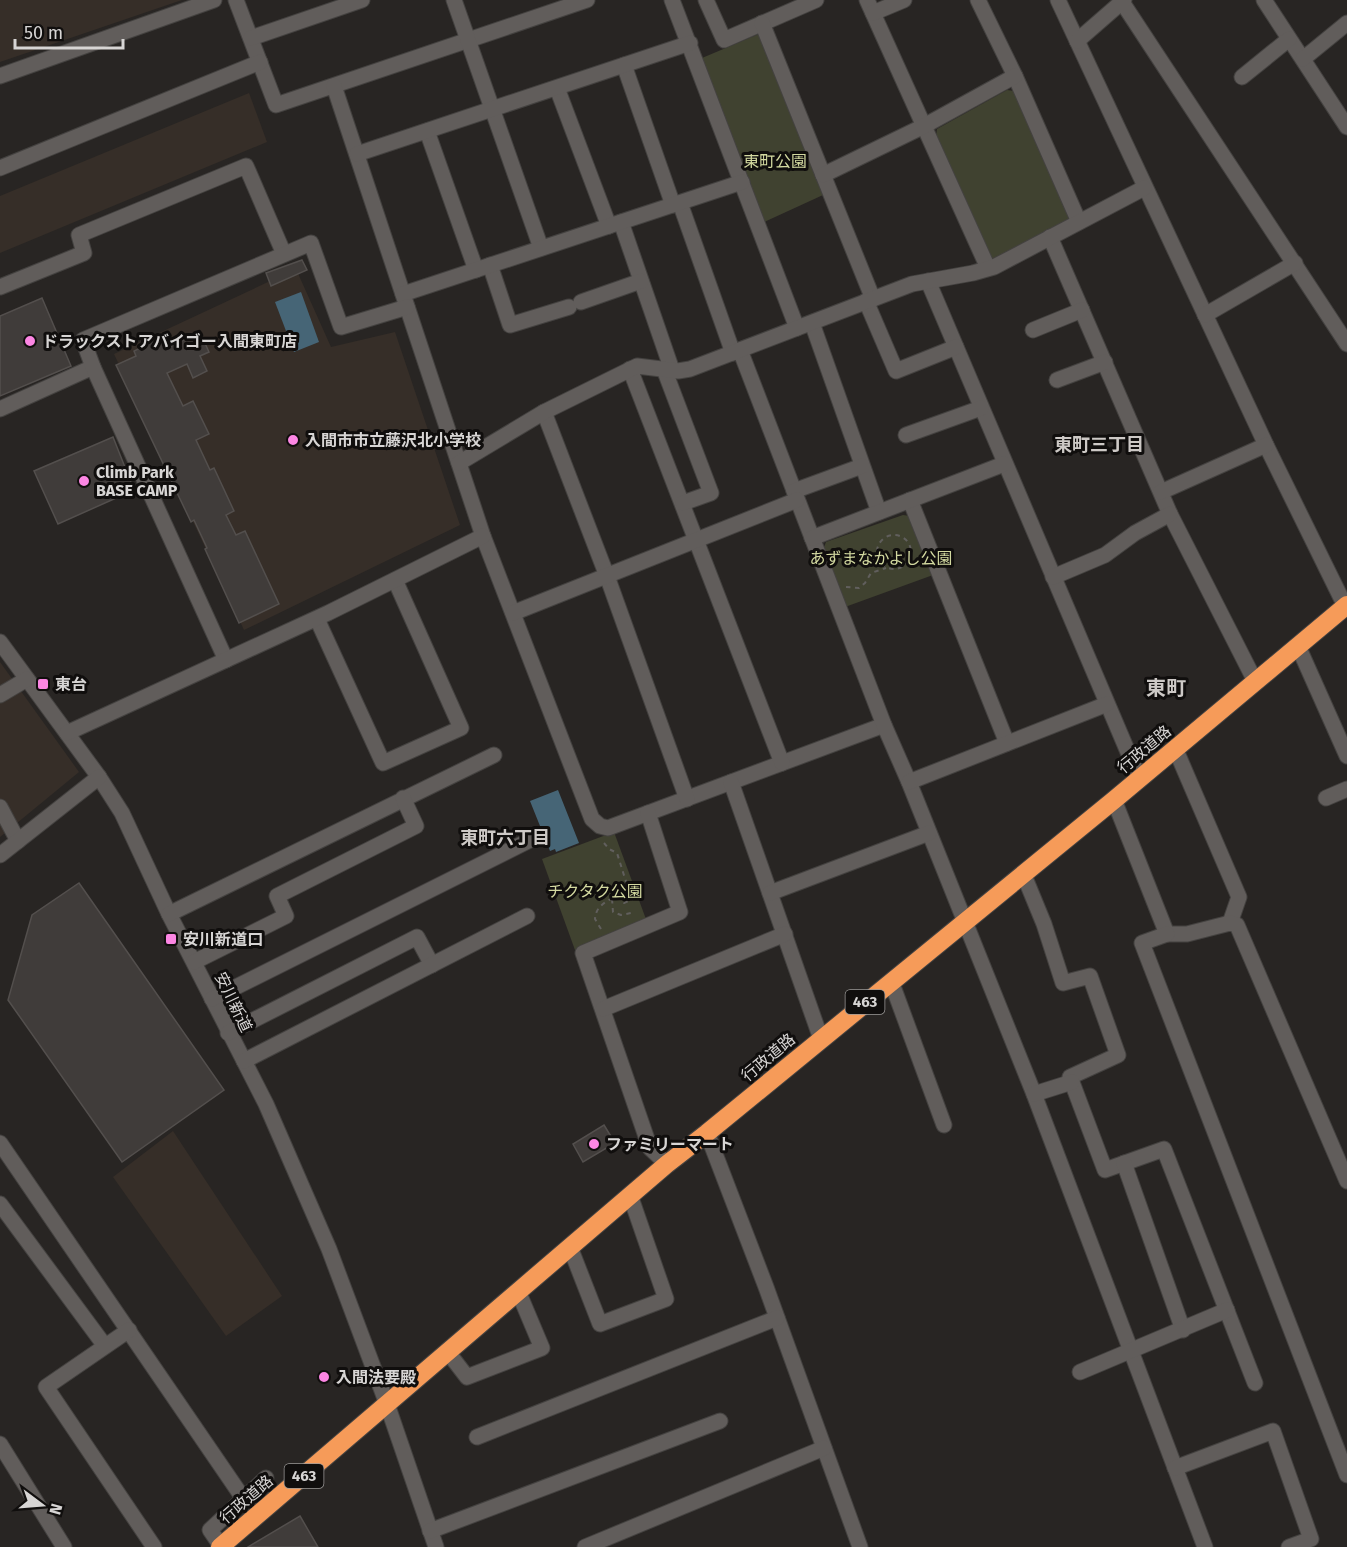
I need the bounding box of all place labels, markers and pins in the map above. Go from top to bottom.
place label: ドラックストアバイゴー入間東町店 [42,332,297,351]
marker: ドラックストアバイゴー入間東町店 [23,334,37,348]
place label: 入間市市立藤沢北小学校 [305,431,481,450]
marker: 入間市市立藤沢北小学校 [286,433,300,447]
place label: Climb Park BASE CAMP [96,463,178,500]
marker: Climb Park BASE CAMP [77,474,91,488]
place label: 東台 [55,675,87,694]
marker: 東台 [36,677,50,691]
place label: 安川新道口 [183,930,263,949]
marker: 安川新道口 [164,932,178,946]
place label: ファミリーマート [606,1135,734,1154]
marker: ファミリーマート [587,1137,601,1151]
place label: 入間法要殿 [336,1368,416,1387]
marker: 入間法要殿 [317,1370,331,1384]

